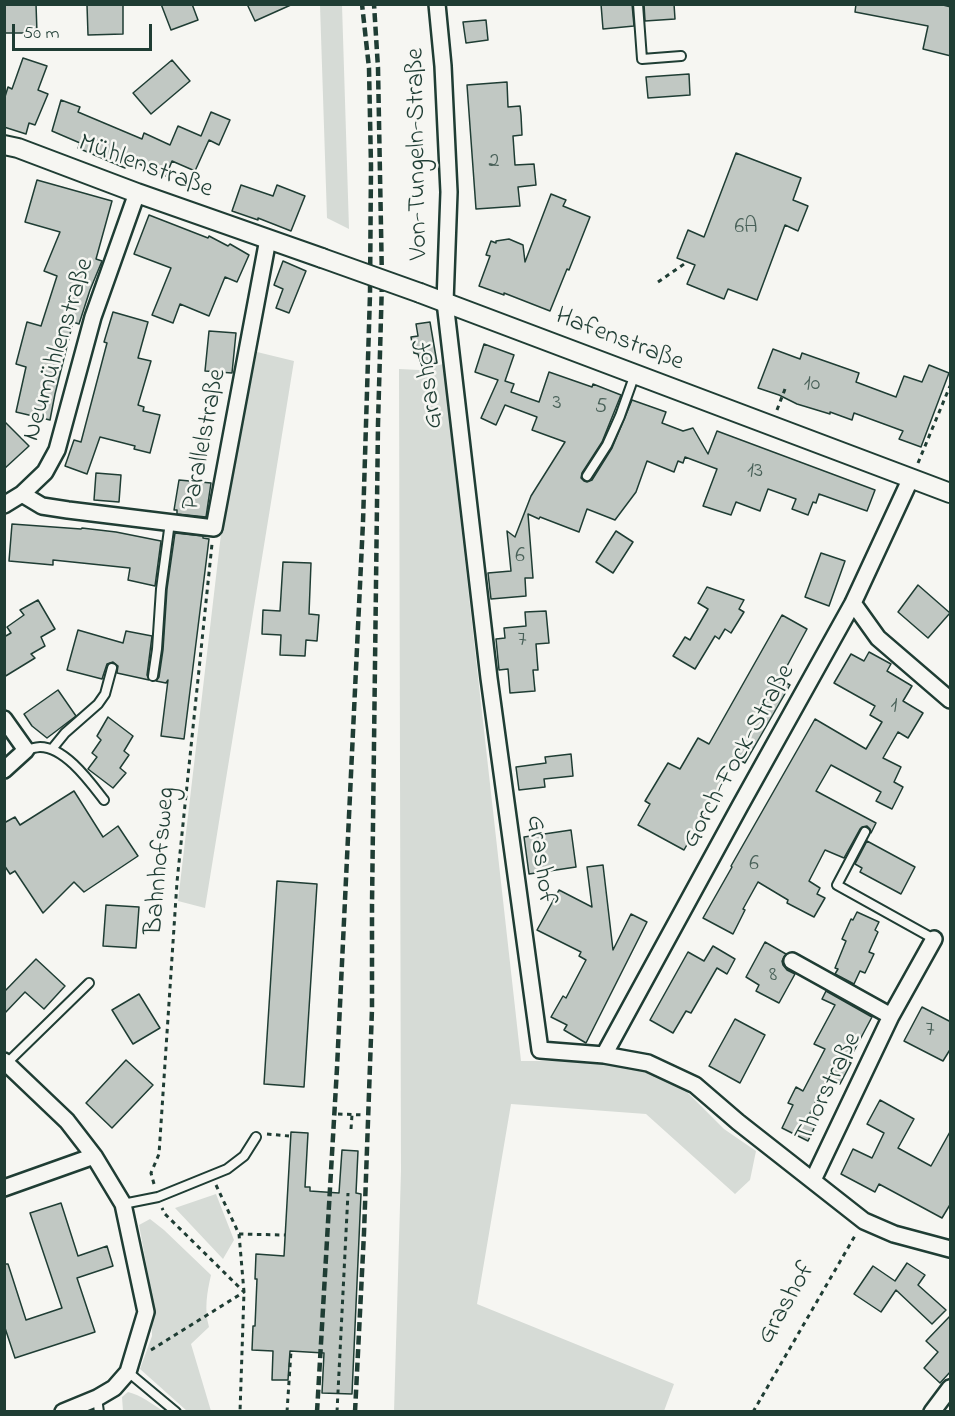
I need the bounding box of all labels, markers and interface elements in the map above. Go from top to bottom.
scale bar [15,12,154,50]
text: 50 m [23,21,60,47]
street label: Von-Tungeln-Straße [402,48,436,260]
street label: Mühlenstraße [73,129,217,207]
house number: 2 [489,149,499,175]
house number: 6A [734,215,758,241]
street label: Neumühlenstraße [17,255,103,445]
street label: Hafenstraße [550,302,688,380]
street label: Grashof [410,338,452,430]
street label: Parallelstraße [177,366,235,514]
house number: 10 [804,372,820,398]
house number: 3 [552,391,562,417]
house number: 5 [595,395,607,421]
house number: 13 [747,459,763,485]
house number: 6 [515,544,525,570]
house number: 7 [517,628,527,654]
street label: Gorch-Fock-Straße [677,660,803,854]
house number: 1 [891,694,897,720]
street label: Bahnhofsweg [140,786,184,936]
street label: Grashof [517,813,561,907]
house number: 6 [749,852,759,878]
house number: 8 [769,963,777,989]
house number: 7 [925,1018,935,1044]
street label: Thorstraße [790,1028,870,1148]
street label: Grashof [752,1257,824,1351]

